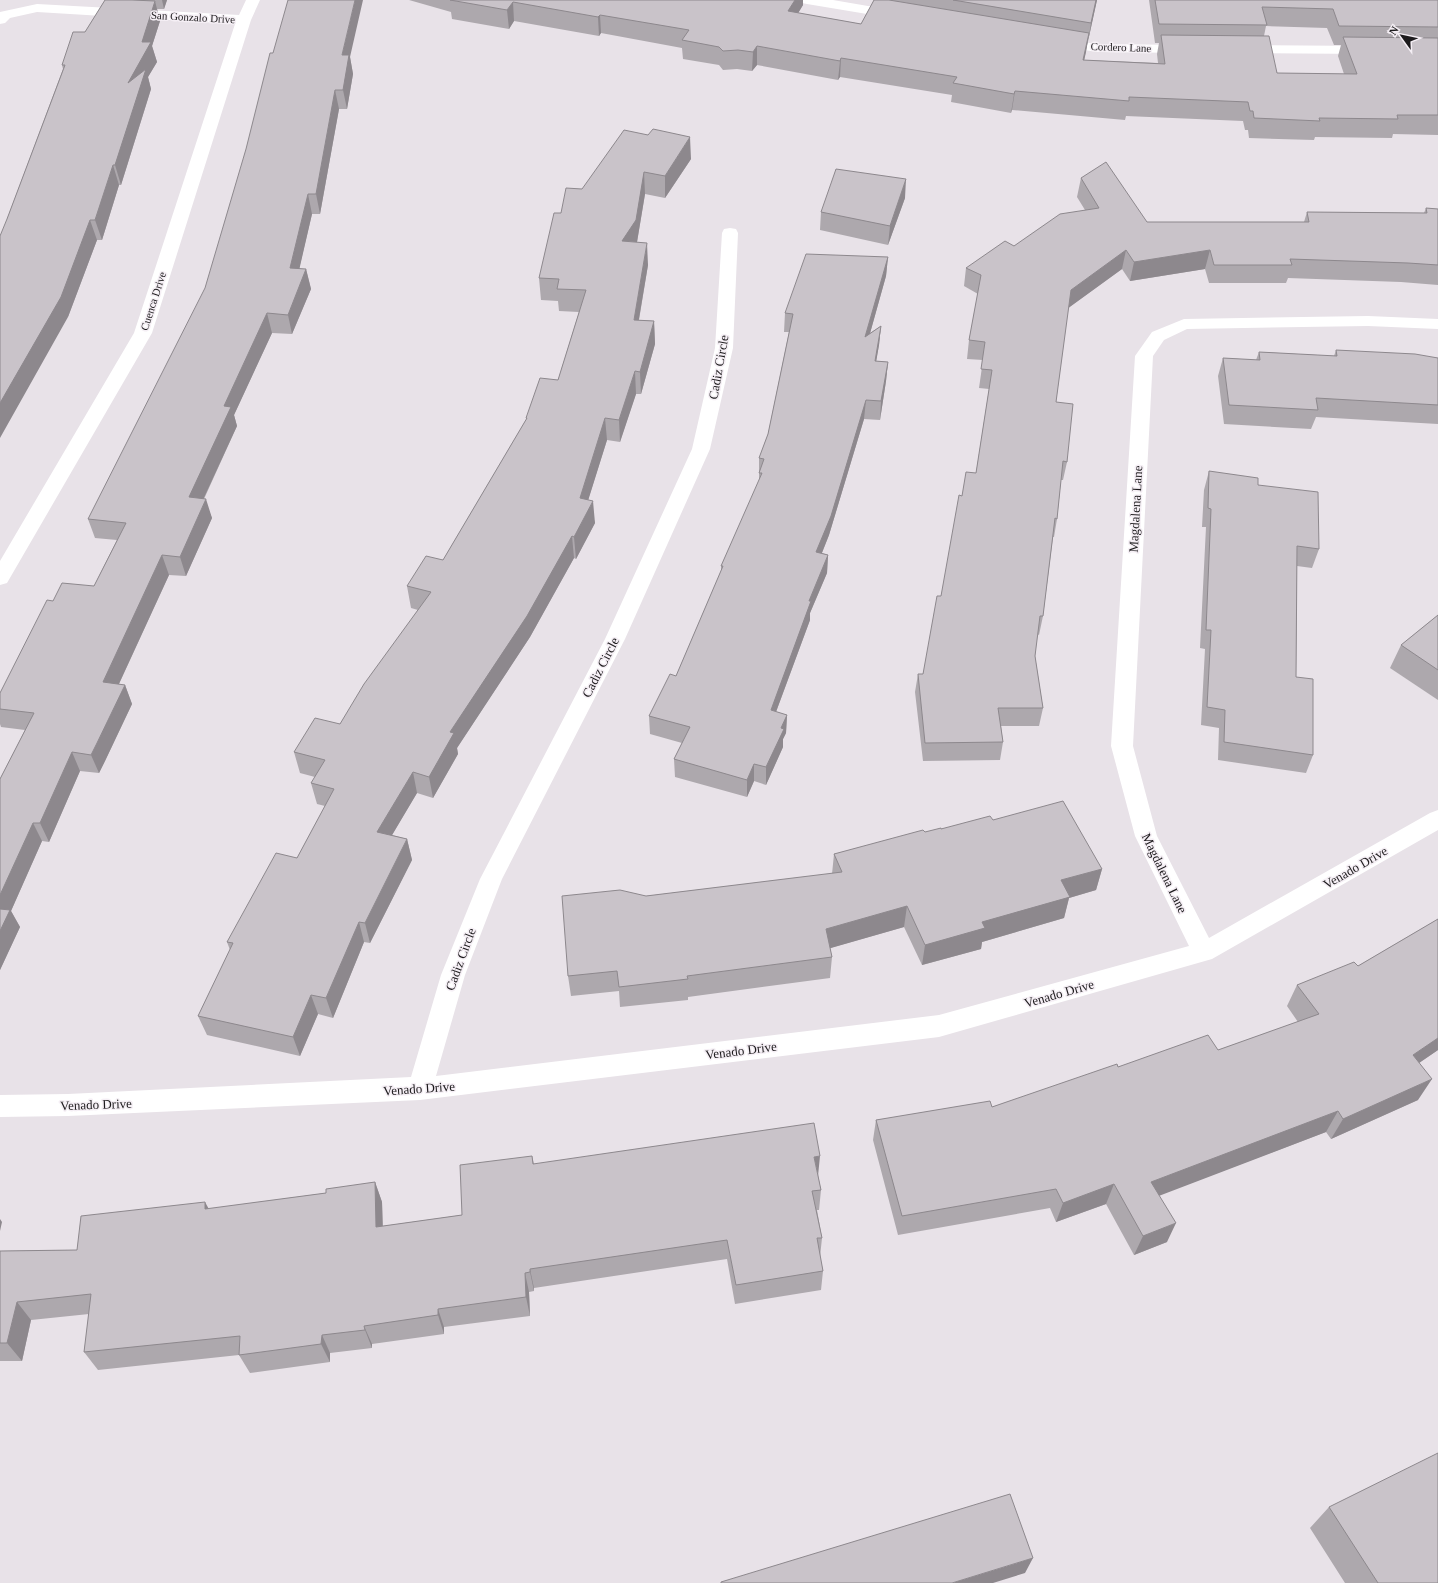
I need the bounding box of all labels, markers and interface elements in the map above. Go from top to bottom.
street label: San Gonzalo Drive [151,9,236,25]
north arrow [1382,16,1422,56]
text: N [1386,24,1401,37]
street label: Cordero Lane [1090,40,1152,54]
street label: Cuenca Drive [138,270,168,332]
street label: Cadiz Circle [705,333,732,401]
street label: Magdalena Lane [1126,465,1145,553]
street label: Cadiz Circle [579,635,622,700]
street label: Magdalena Lane [1139,831,1190,916]
street label: Venado Drive [1320,843,1390,892]
street label: Cadiz Circle [442,926,479,992]
street label: Venado Drive [1023,976,1096,1011]
street label: Venado Drive [704,1039,778,1062]
street label: Venado Drive [383,1078,456,1098]
street label: Venado Drive [60,1096,132,1113]

